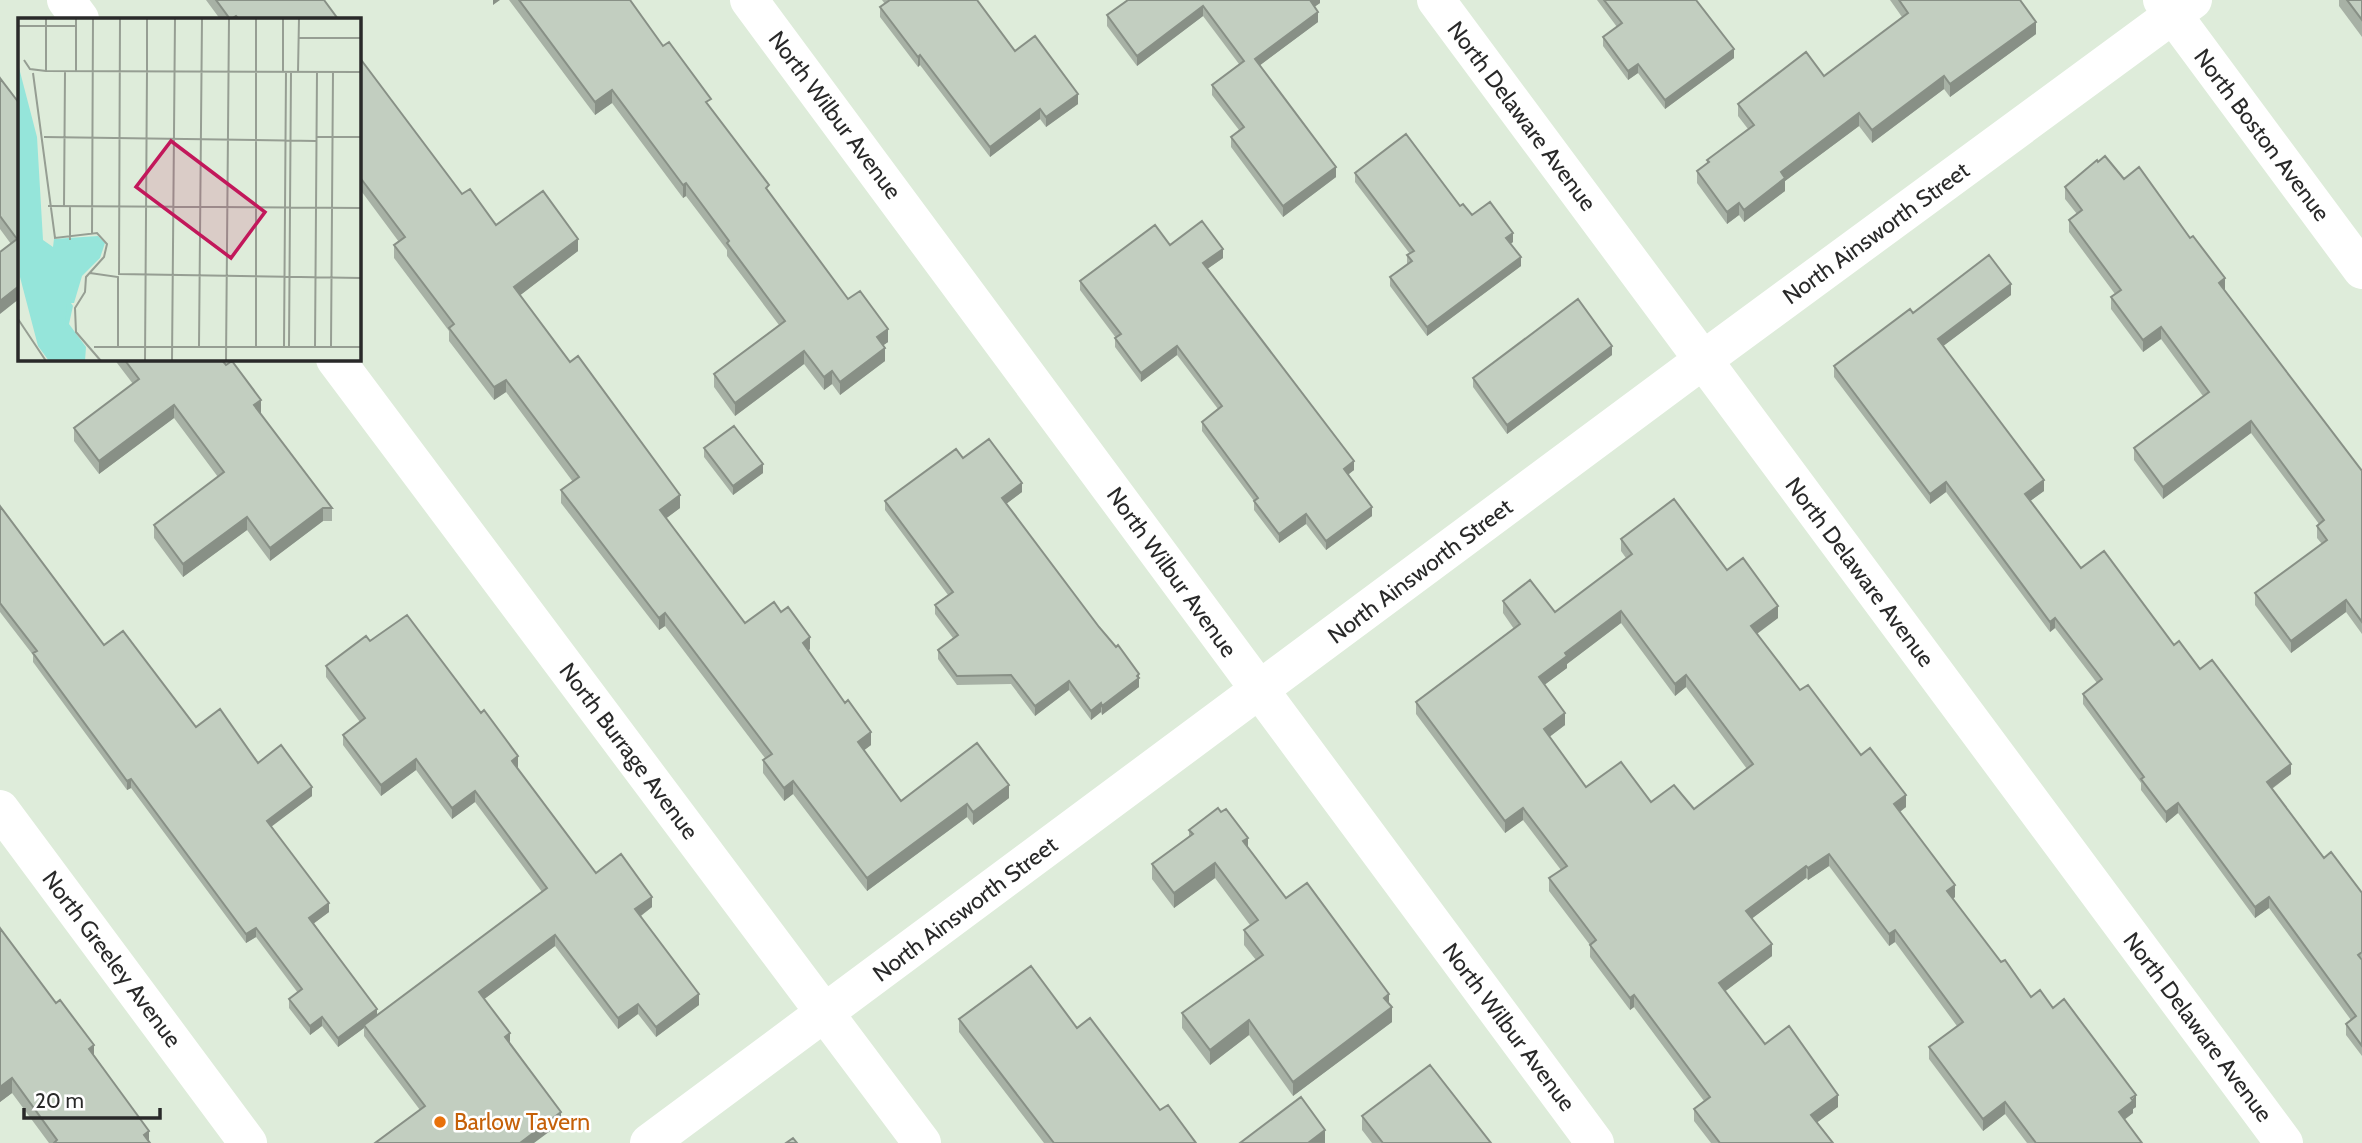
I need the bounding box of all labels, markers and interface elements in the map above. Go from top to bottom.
street label: North Delaware Avenue [1442,16,1603,217]
inset map [18,18,360,360]
street label: North Wilbur Avenue [763,25,907,205]
street label: North Boston Avenue [2188,43,2336,227]
street label: North Ainsworth Street [1777,156,1975,310]
street label: North Delaware Avenue [1780,472,1941,673]
street label: North Wilbur Avenue [1101,482,1243,663]
street label: North Ainsworth Street [1322,492,1518,649]
street label: North Burrage Avenue [554,657,705,845]
street label: North Ainsworth Street [867,830,1063,987]
street label: North Greeley Avenue [37,865,188,1053]
street label: North Delaware Avenue [2118,927,2279,1128]
street label: North Wilbur Avenue [1437,937,1581,1117]
scale bar [24,1076,161,1120]
text: 20 m [35,1088,84,1113]
place label: Barlow Tavern [454,1108,590,1136]
marker: Barlow Tavern [432,1114,448,1130]

